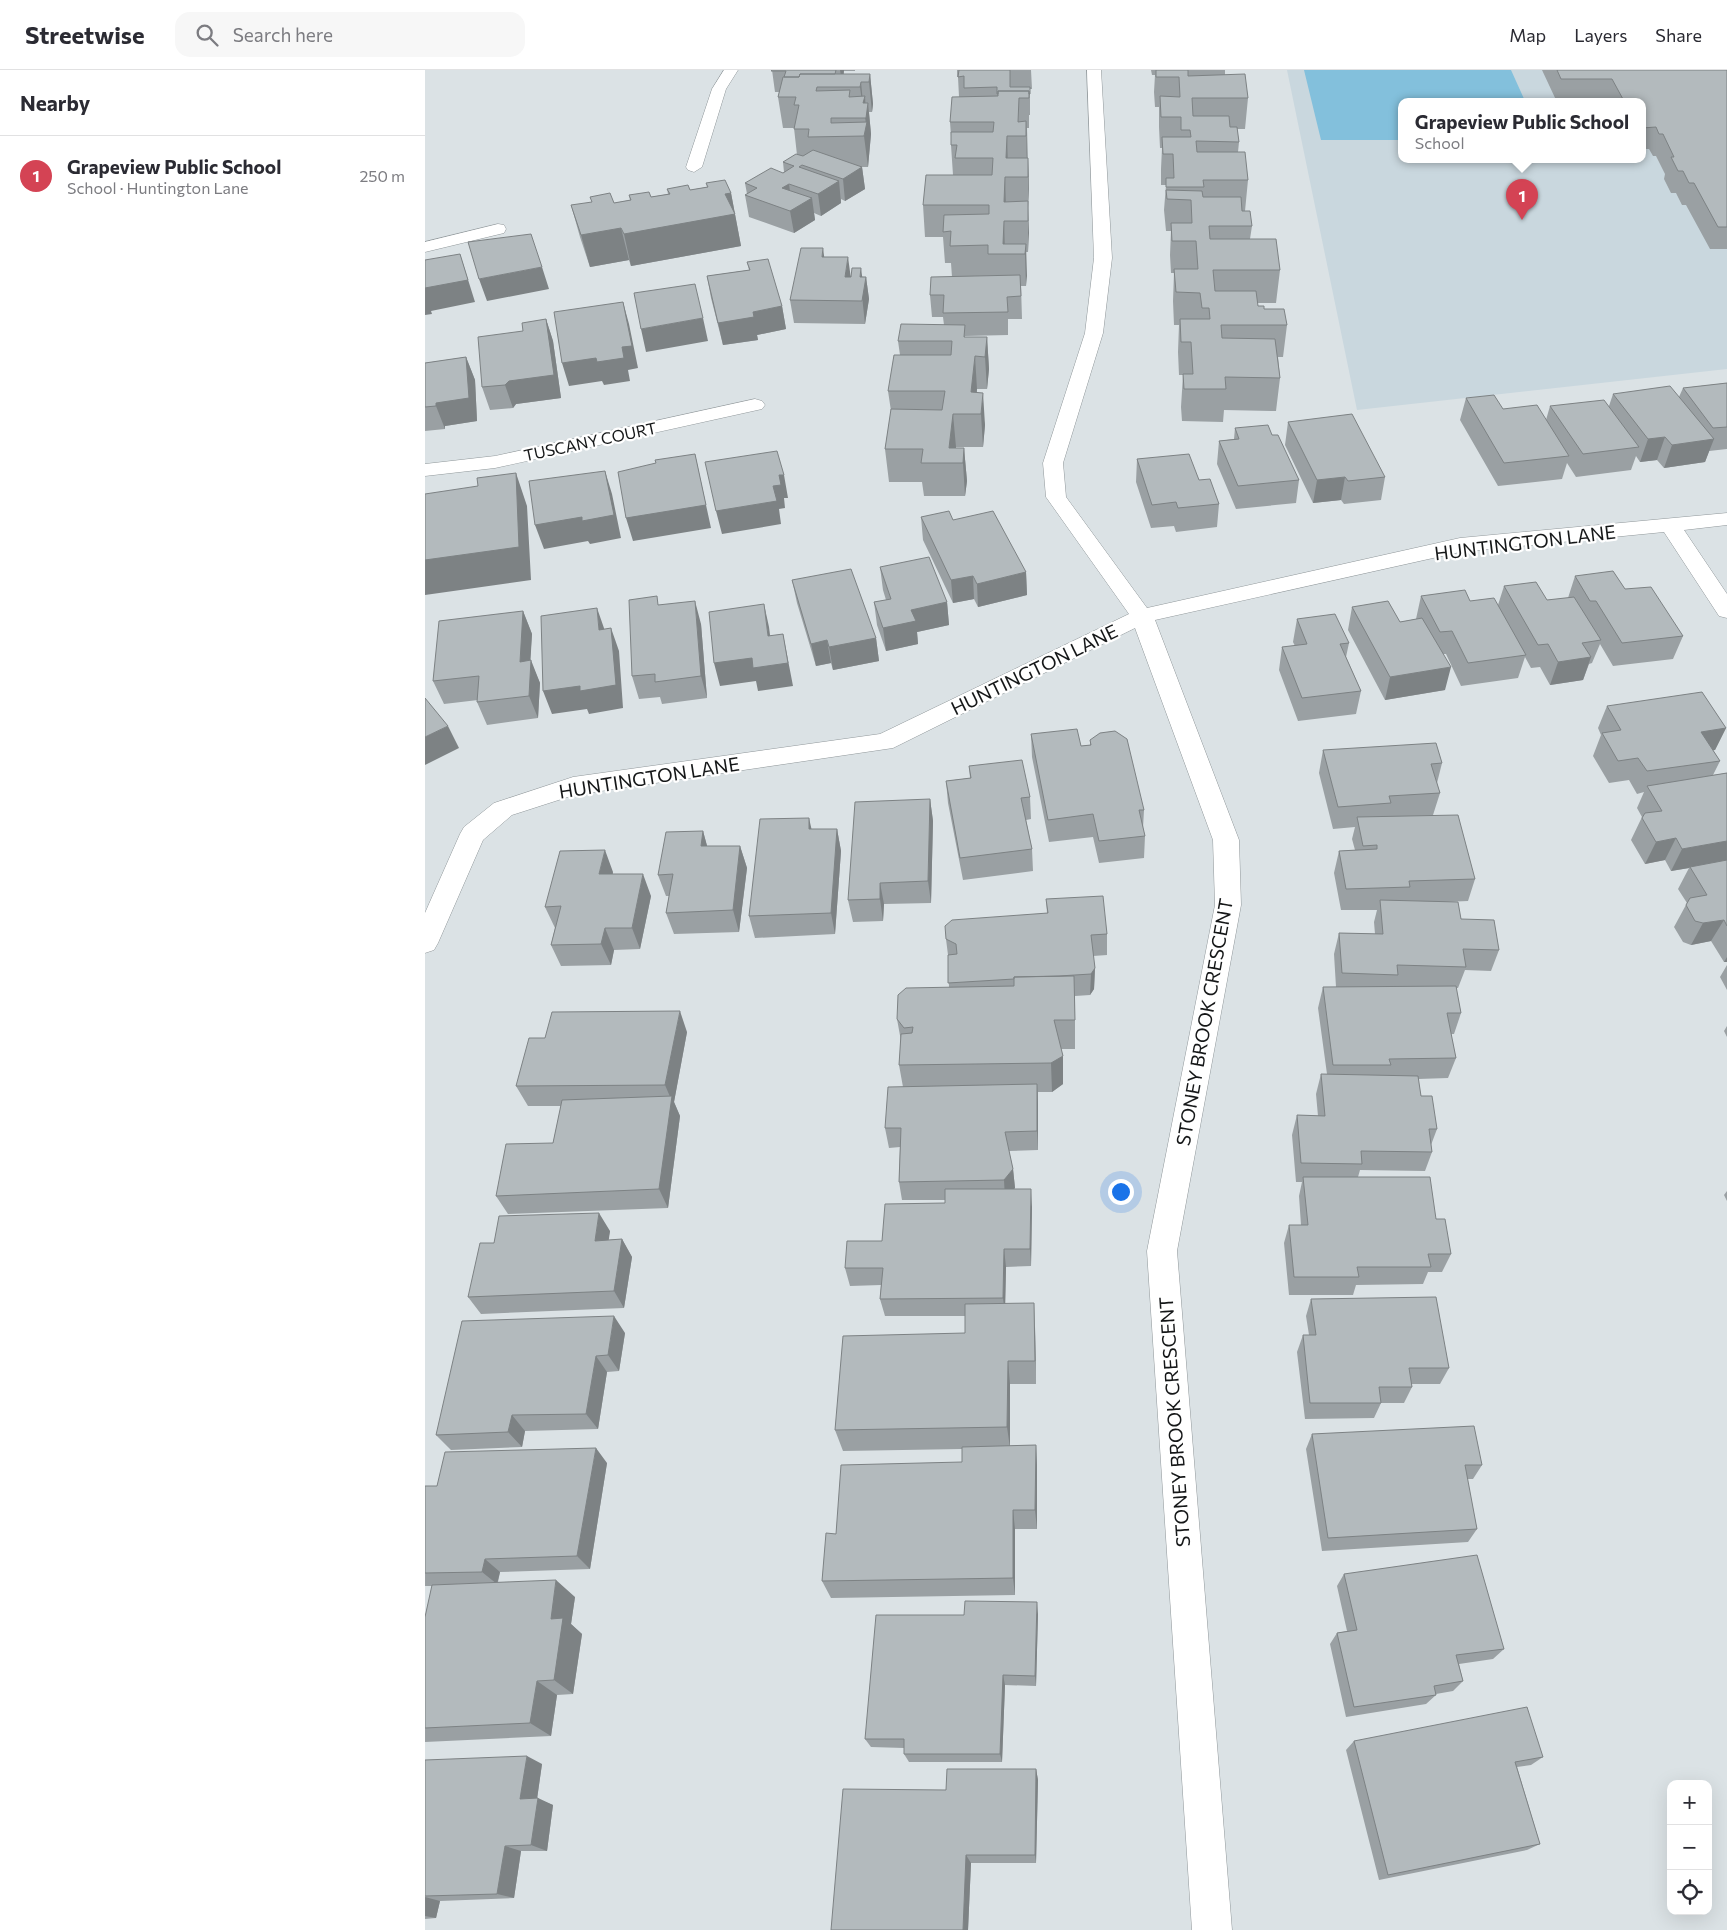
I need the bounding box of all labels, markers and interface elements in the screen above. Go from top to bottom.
search box [175,12,525,57]
text: Streetwise [25,20,145,49]
icon: search [193,21,221,49]
text: Search here [233,23,333,46]
text: Map [1509,24,1546,46]
text: Layers [1574,24,1627,46]
text: Share [1655,24,1702,46]
text: Nearby [20,90,90,115]
popup [1398,98,1646,163]
text: Grapeview Public School [1415,110,1629,133]
text: School [1415,133,1464,152]
text: Grapeview Public School [67,155,281,178]
text: 1 [32,166,40,185]
text: 250 m [359,166,405,185]
text: School · Huntington Lane [67,178,249,197]
pin: 1 [1506,179,1538,220]
street label: TUSCANY COURT [522,418,658,464]
street label: HUNTINGTON LANE [1433,519,1617,565]
street label: HUNTINGTON LANE [947,619,1121,719]
street label: HUNTINGTON LANE [557,751,741,803]
street label: STONEY BROOK CRESCENT [1171,897,1237,1147]
your location [1108,1179,1134,1205]
street label: STONEY BROOK CRESCENT [1154,1296,1194,1548]
map controls [1667,1780,1712,1915]
button: + [1667,1780,1712,1825]
button: − [1667,1825,1712,1870]
button: locate [1667,1870,1712,1915]

